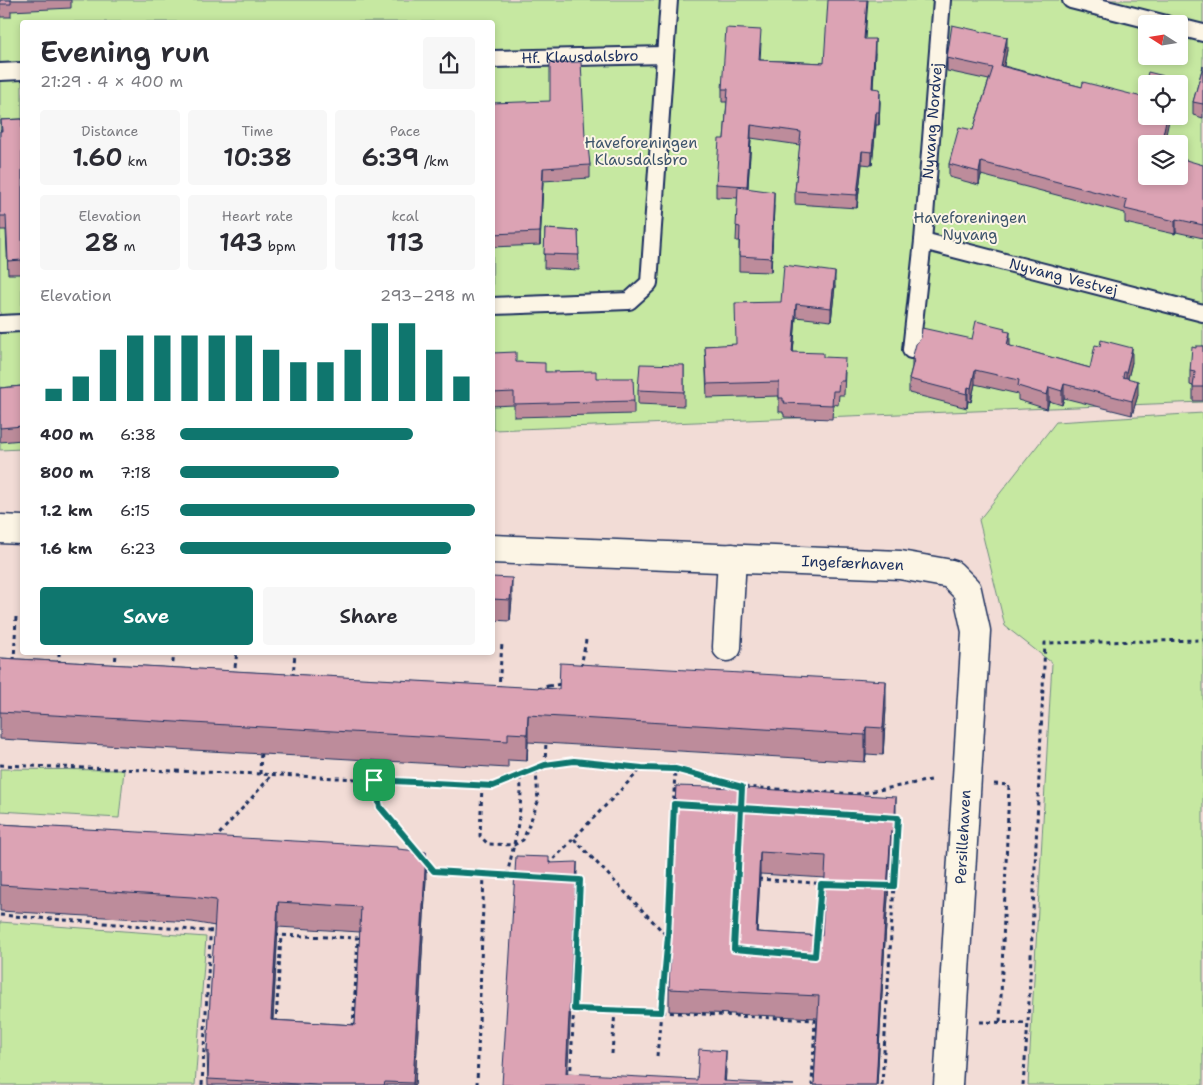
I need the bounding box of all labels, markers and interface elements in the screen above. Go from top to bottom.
north arrow [1138,15,1188,65]
map controls [1138,15,1188,185]
text: Evening run [40,33,210,71]
button: share [423,37,475,89]
street label: Hf. Klausdalsbro [521,46,639,68]
street label: Nyvang Nordvej [918,62,947,180]
text: 21:29 · 4 × 400 m [40,71,183,92]
button: locate [1138,75,1188,125]
text: Distance [81,122,139,140]
text: Time [241,122,274,140]
text: Pace [390,122,421,140]
park label: Haveforeningen Klausdalsbro [585,133,697,170]
button: layers [1138,135,1188,185]
text: 1.60 [72,140,123,174]
text: 10:38 [223,140,292,174]
text: 6:39 [361,140,419,174]
text: km [123,152,147,170]
text: /km [419,152,449,170]
text: Elevation [78,207,141,225]
text: Heart rate [222,207,293,225]
text: kcal [392,207,419,225]
park label: Haveforeningen Nyvang [914,208,1026,245]
text: 28 [84,225,119,259]
text: 143 [219,225,263,259]
text: 113 [386,225,424,259]
text: m [119,237,136,255]
text: bpm [263,237,296,255]
street label: Nyvang Vestvej [1007,254,1120,301]
text: Elevation [40,285,112,306]
text: 293–298 m [380,285,475,306]
text: 400 m [40,424,94,445]
text: 6:38 [120,424,156,445]
text: 800 m [40,462,94,483]
text: 7:18 [120,462,152,483]
text: 1.2 km [40,500,93,521]
text: 6:15 [120,500,150,521]
text: 1.6 km [40,538,92,559]
text: 6:23 [120,538,156,559]
street label: Ingefærhaven [801,551,904,575]
button: Save [40,587,253,645]
button: Share [263,587,475,645]
pin [353,759,395,801]
icon: arrive [360,766,388,794]
street label: Persillehaven [951,789,975,885]

